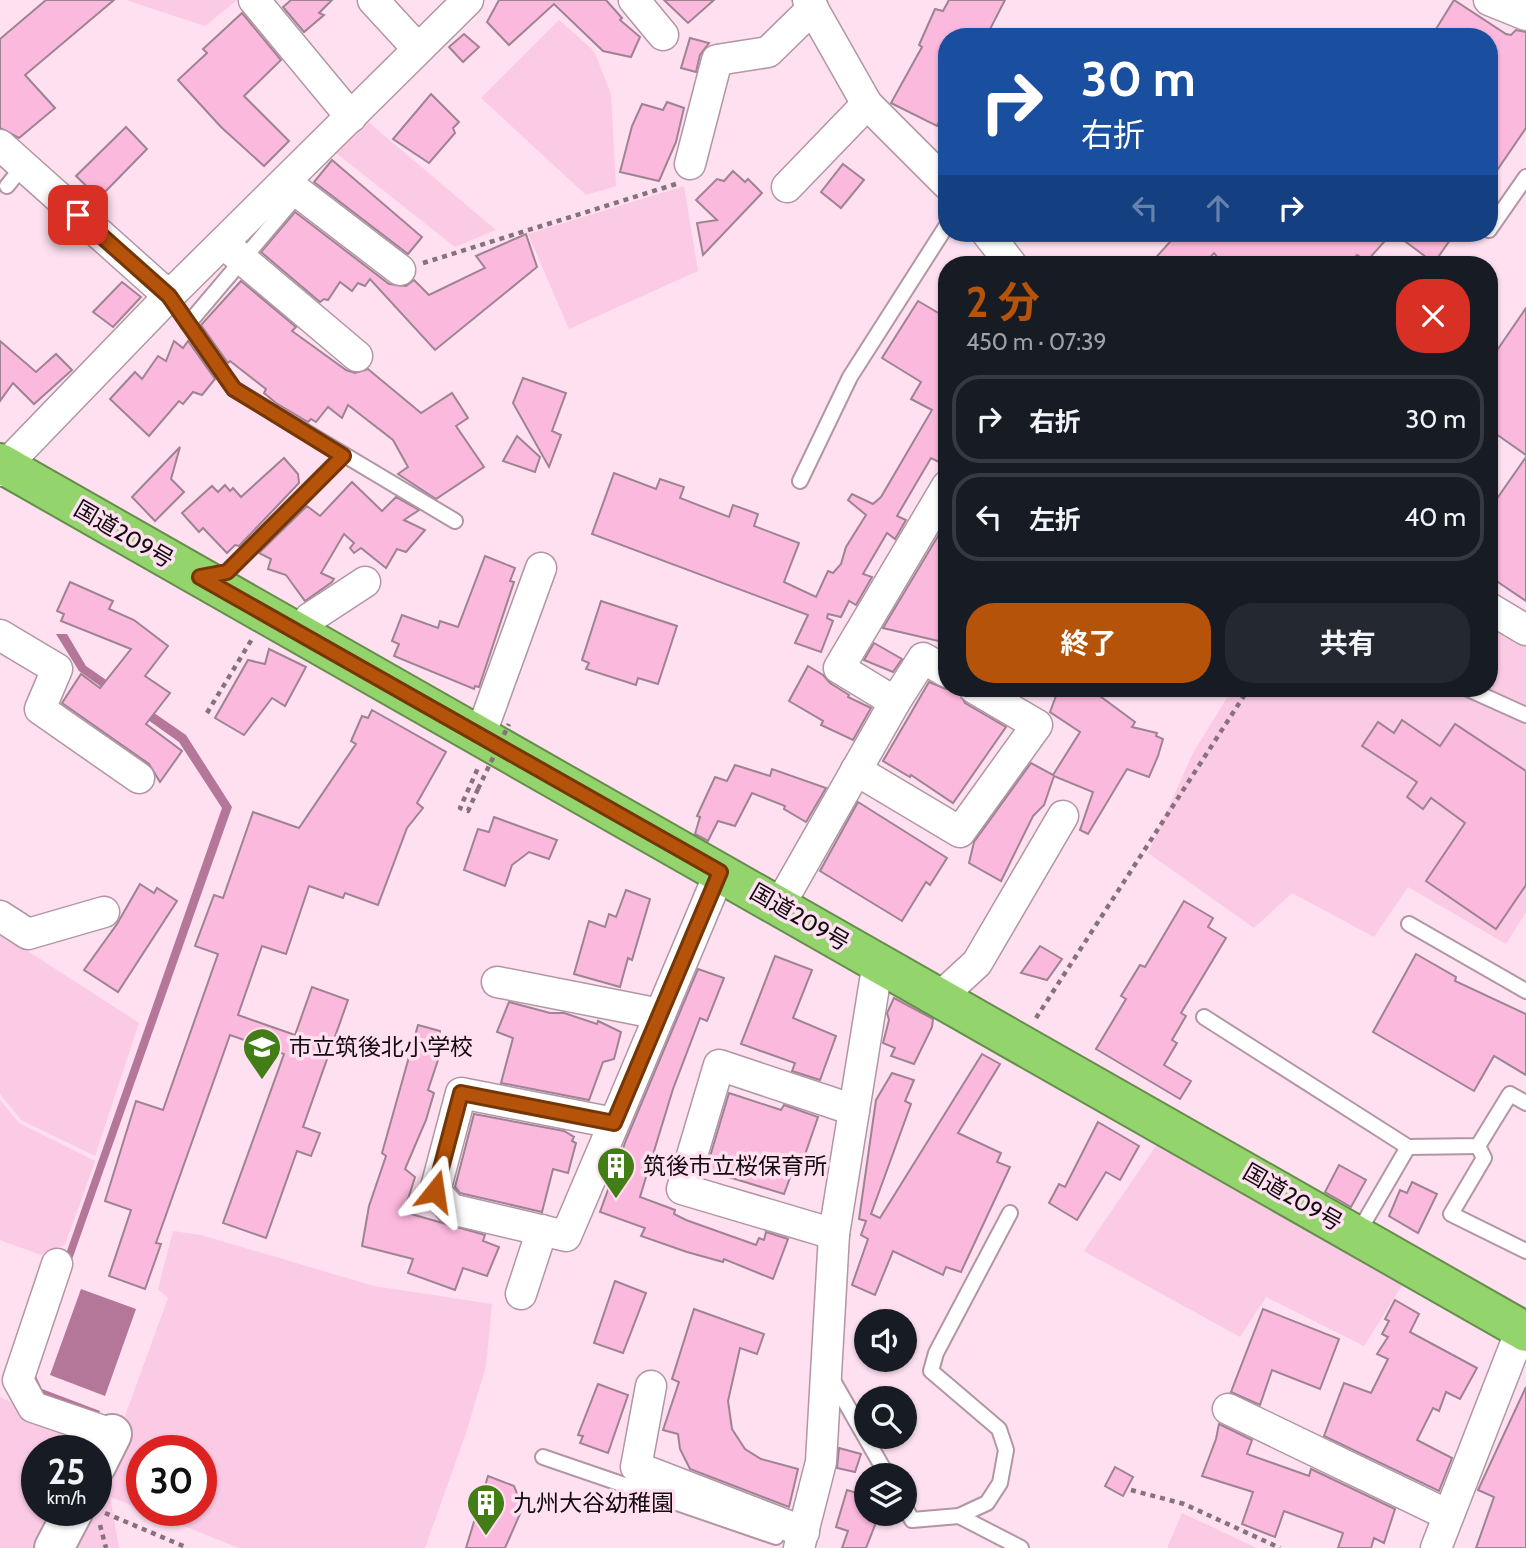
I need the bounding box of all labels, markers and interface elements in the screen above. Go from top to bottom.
text: 30 m [1081,49,1196,108]
icon: right [966,56,1057,147]
text: 右折 [1081,115,1145,154]
pin [48,185,108,245]
icon: left [1126,189,1164,227]
icon: ahead [1199,189,1237,227]
icon: right [1272,189,1310,227]
icon: arrive [59,196,97,234]
text: 2 分 [966,276,1040,328]
button: close [1396,279,1470,353]
text: 450 m · 07:39 [966,328,1107,356]
icon: right [970,400,1008,438]
text: 30 m [1405,403,1466,435]
text: 右折 [1029,406,1081,438]
street label: 国道209号 [69,494,179,574]
icon: left [970,498,1008,536]
text: 40 m [1404,501,1466,533]
text: 左折 [1029,504,1081,536]
button: 終了 [966,603,1211,683]
button: 共有 [1225,603,1470,683]
street label: 国道209号 [745,877,855,957]
school or university icon: 市立筑後北小学校 [241,1026,283,1081]
place label: 市立筑後北小学校 [289,1033,473,1061]
building icon: 筑後市立桜保育所 [595,1145,637,1200]
place label: 筑後市立桜保育所 [643,1152,827,1180]
position arrow [398,1154,472,1228]
street label: 国道209号 [1238,1157,1348,1237]
map controls [854,1309,917,1526]
button: sound [854,1309,917,1372]
button: search [854,1386,917,1449]
speed limit sign: 30 [126,1435,217,1526]
text: 25 [48,1450,85,1493]
button: layers [854,1463,917,1526]
building icon: 九州大谷幼稚園 [465,1482,507,1537]
text: km/h [47,1487,86,1509]
place label: 九州大谷幼稚園 [513,1489,674,1517]

